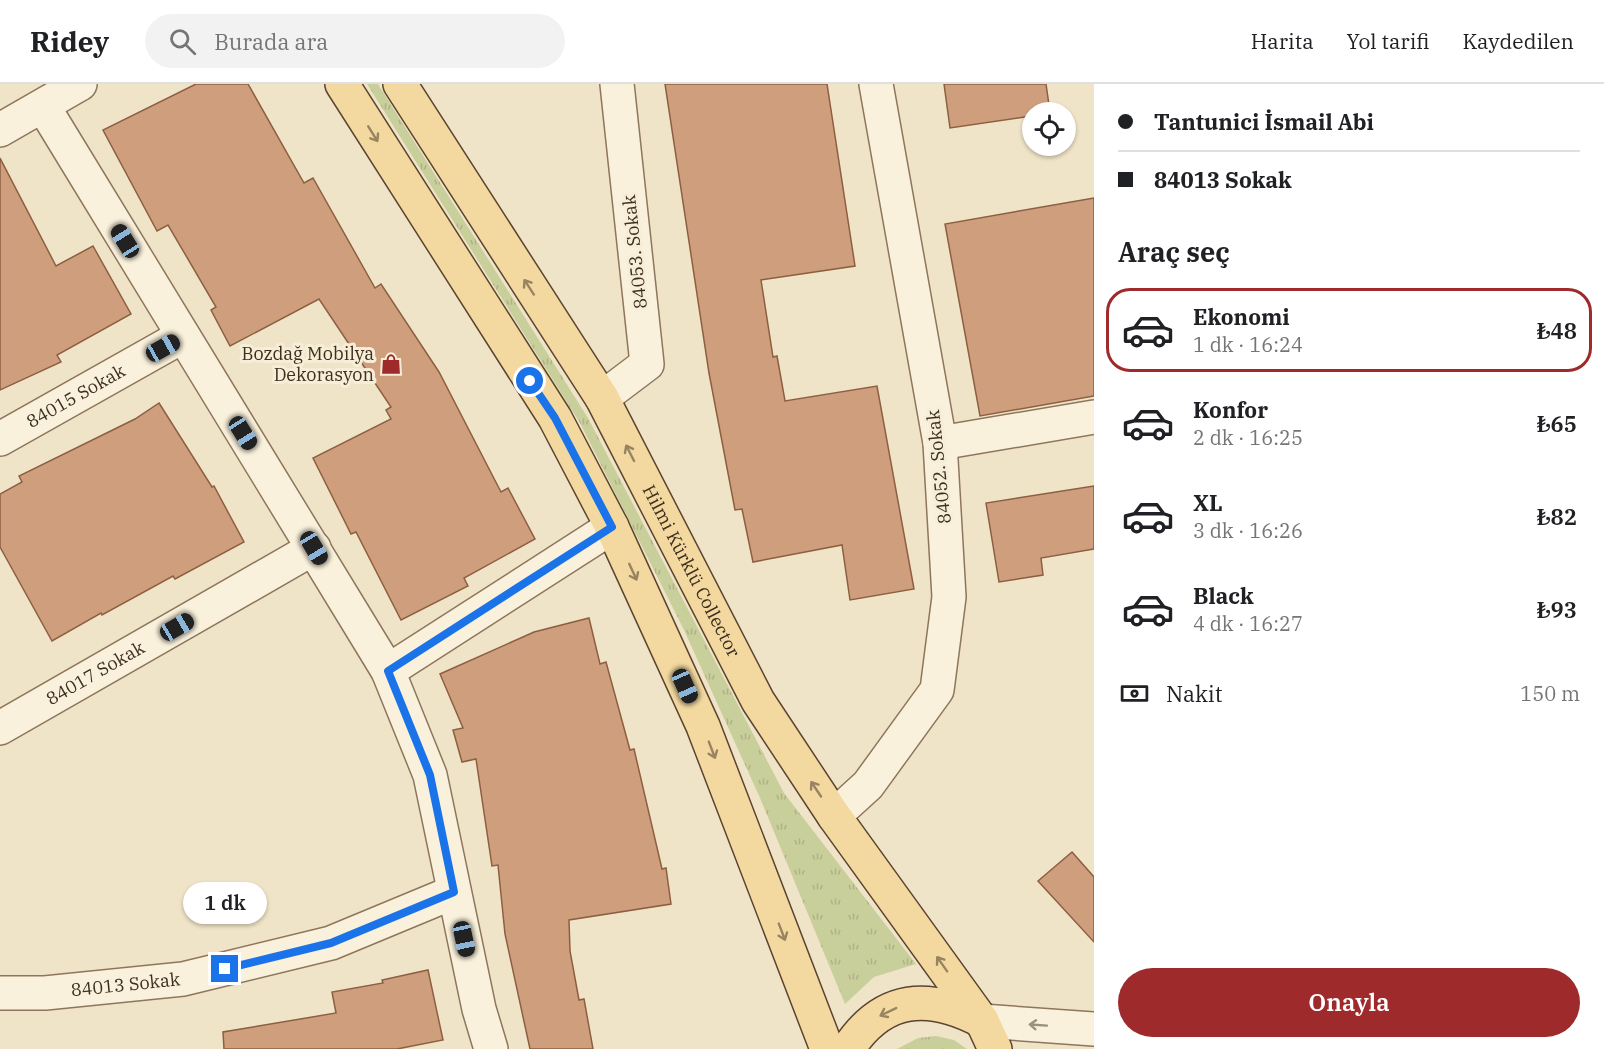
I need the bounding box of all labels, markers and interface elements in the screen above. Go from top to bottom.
search box [145,14,565,68]
text: Ridey [30,23,109,60]
icon: search [166,25,199,58]
text: Burada ara [214,27,328,56]
text: Harita [1251,27,1314,55]
text: Yol tarifi [1347,27,1430,55]
text: Kaydedilen [1463,27,1574,55]
map controls [1022,102,1076,156]
button: locate [1022,102,1076,156]
text: Tantunici İsmail Abi [1154,107,1374,136]
one-way arrow [367,125,379,142]
text: 84013 Sokak [1154,165,1292,194]
street label: 84053. Sokak [617,193,652,310]
car [108,221,142,261]
text: Araç seç [1118,234,1230,269]
one-way arrow [523,278,536,295]
text: Ekonomi [1193,302,1290,331]
icon: car [1121,303,1175,357]
text: ₺48 [1536,316,1577,345]
car [143,331,183,365]
text: 1 dk · 16:24 [1193,331,1303,358]
place label: Bozdağ Mobilya Dekorasyon [241,342,374,386]
shop icon: Bozdağ Mobilya Dekorasyon [379,352,403,376]
street label: 84015 Sokak [22,359,130,433]
route start [516,367,543,394]
text: Konfor [1193,395,1268,424]
icon: car [1121,396,1175,450]
street label: 84052. Sokak [921,408,956,525]
text: ₺65 [1536,409,1577,438]
car [226,413,260,453]
text: 2 dk · 16:25 [1193,424,1303,451]
one-way arrow [624,445,635,463]
street label: Hilmi Kürklü Collector [638,481,745,661]
text: XL [1193,488,1223,517]
icon: car [1121,489,1175,543]
text: ₺82 [1536,502,1577,531]
text: 3 dk · 16:26 [1193,517,1303,544]
car [297,528,331,568]
one-way arrow [627,563,639,581]
text: Black [1193,581,1254,610]
icon: car [1121,582,1175,636]
text: ₺93 [1536,595,1577,624]
car [157,610,197,644]
text: 4 dk · 16:27 [1193,610,1303,637]
street label: 84017 Sokak [42,635,149,710]
car [669,666,701,706]
icon: cash [1118,677,1151,710]
text: Nakit [1166,679,1223,708]
text: 150 m [1520,680,1580,707]
one-way arrow [707,740,718,759]
one-way arrow [810,781,822,798]
callout: 1 dk [183,882,267,924]
text: 1 dk [204,889,246,916]
car [451,920,477,958]
one-way arrow [777,922,788,941]
route end [211,955,238,982]
one-way arrow [936,957,948,973]
street label: 84013 Sokak [70,967,182,1001]
button: Onayla [1118,968,1580,1037]
one-way arrow [879,1007,897,1018]
one-way arrow [1029,1019,1049,1030]

